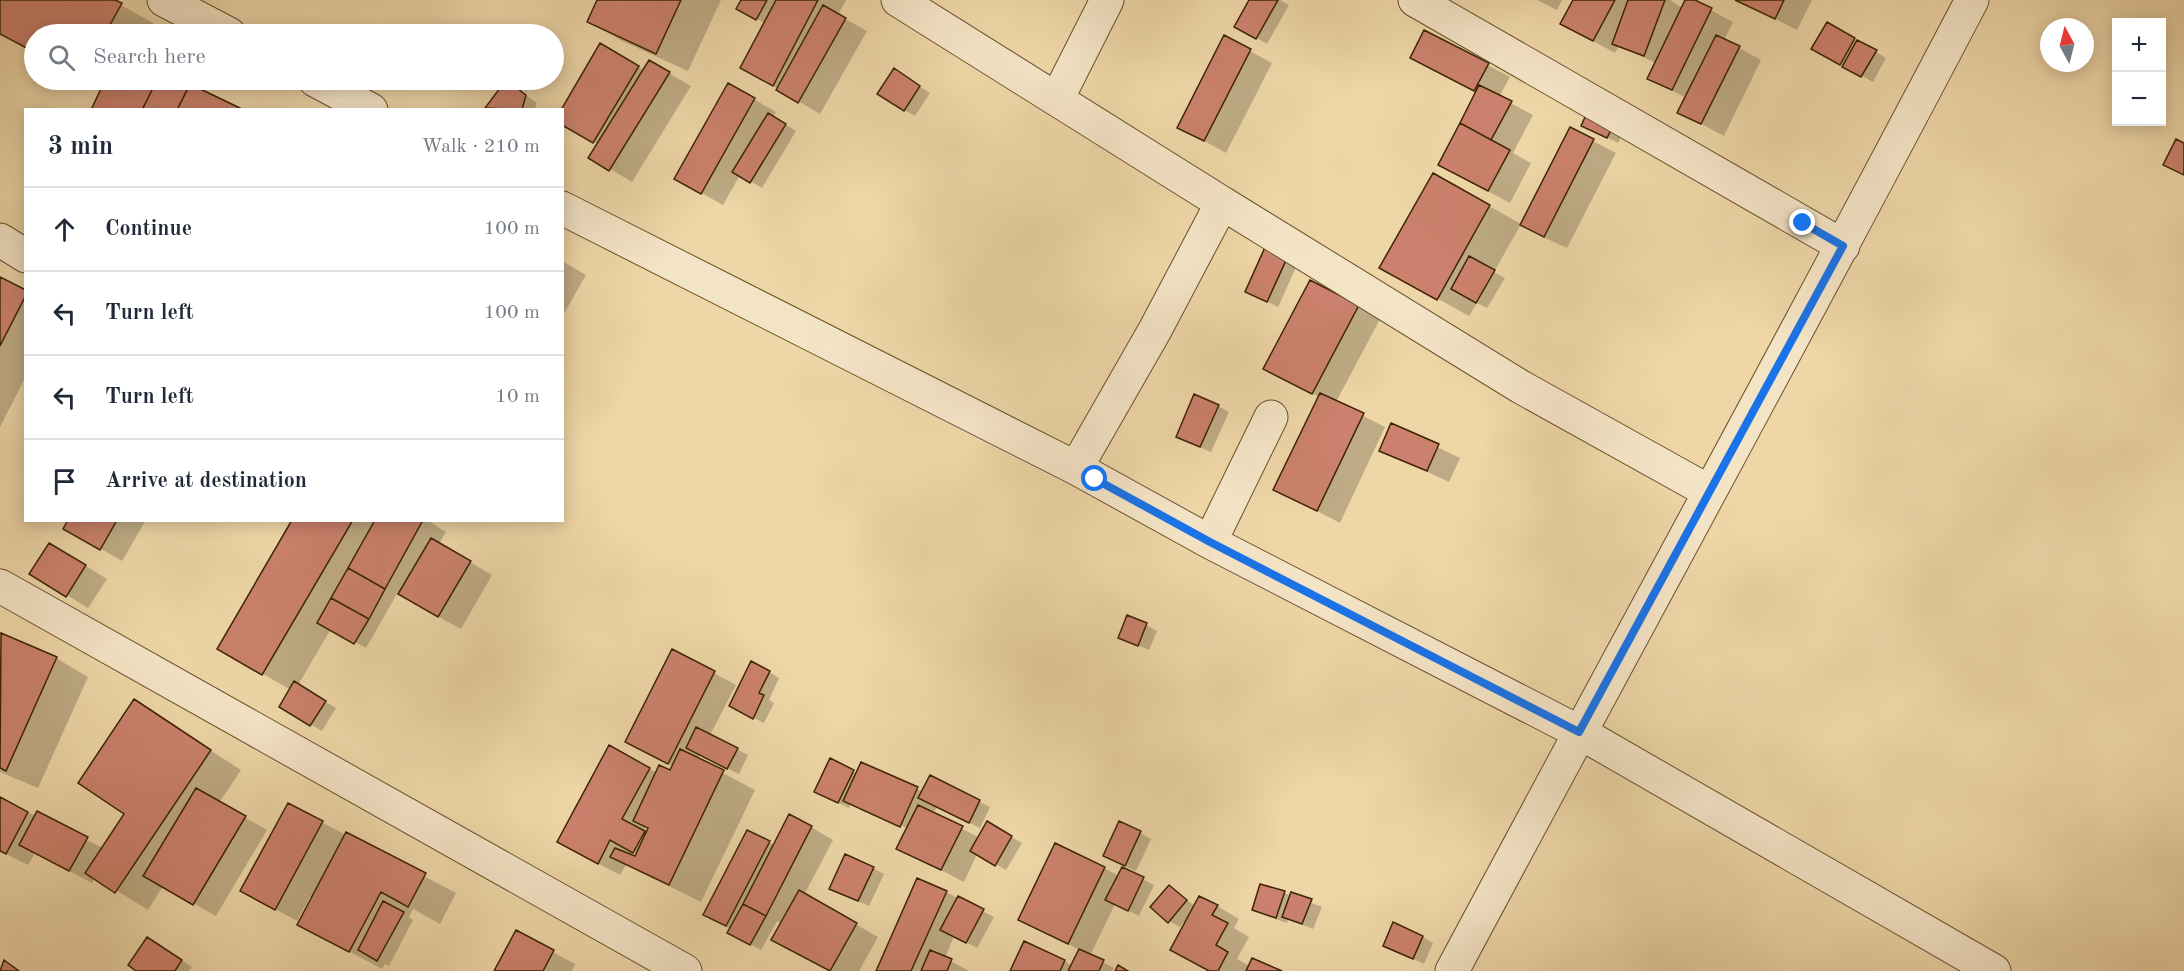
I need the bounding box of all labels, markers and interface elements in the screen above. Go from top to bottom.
north arrow [2040,18,2094,72]
map controls [2112,18,2166,126]
button: + [2112,18,2166,72]
search box [24,24,564,90]
icon: search [45,41,78,74]
text: Search here [93,46,206,68]
button: − [2112,72,2166,126]
text: 3 min [48,134,113,160]
text: Walk · 210 m [421,137,540,157]
route end [1789,209,1815,235]
icon: ahead [48,213,81,246]
text: Continue [105,218,192,240]
text: 100 m [484,219,540,239]
icon: left [48,297,81,330]
text: Turn left [105,302,194,324]
text: 100 m [484,303,540,323]
icon: left [48,381,81,414]
text: Turn left [105,386,194,408]
text: 10 m [495,387,540,407]
icon: arrive [48,465,81,498]
route start [1081,465,1107,491]
text: Arrive at destination [105,470,307,492]

